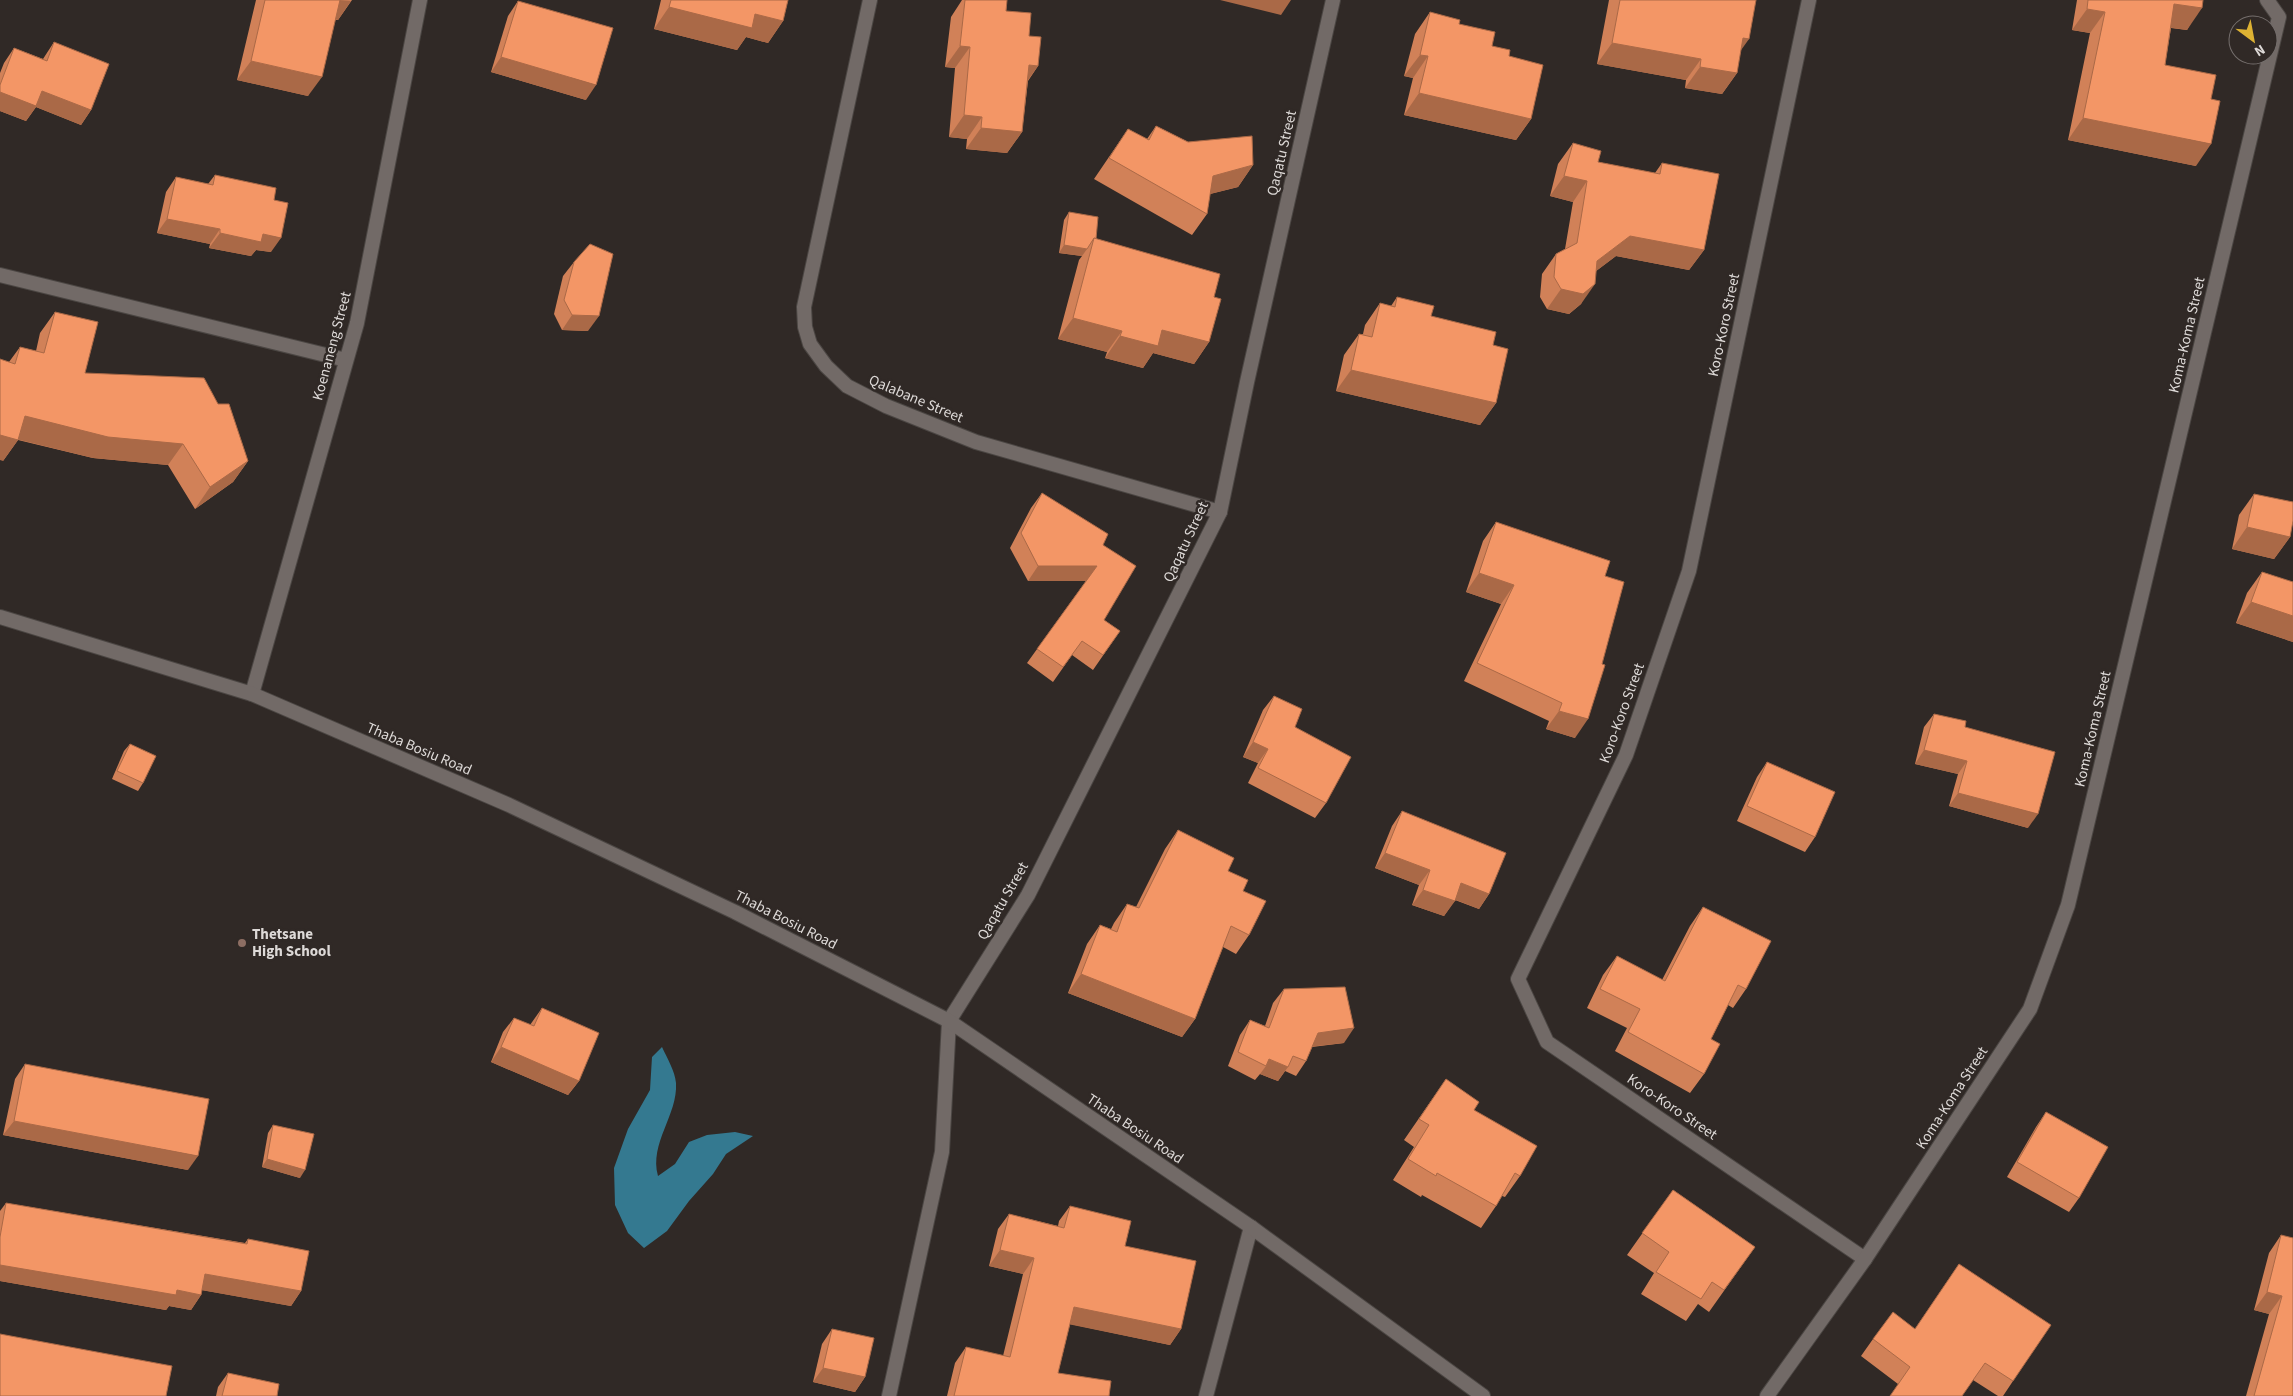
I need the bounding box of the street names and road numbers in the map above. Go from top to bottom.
street label: Qaqatu Street [1262,108,1302,198]
street label: Koro-Koro Street [1703,271,1745,379]
street label: Koma-Koma Street [2163,275,2211,395]
street label: Koenaneng Street [307,289,357,403]
street label: Qalabane Street [866,370,966,428]
street label: Qaqatu Street [1158,498,1214,586]
street label: Koro-Koro Street [1594,660,1650,766]
street label: Koma-Koma Street [2069,669,2117,789]
street label: Thaba Bosiu Road [363,717,475,781]
street label: Qaqatu Street [972,858,1034,944]
street label: Thaba Bosiu Road [731,885,841,955]
street label: Koma-Koma Street [1911,1043,1993,1153]
street label: Koro-Koro Street [1623,1069,1721,1145]
street label: Thaba Bosiu Road [1082,1089,1188,1169]

